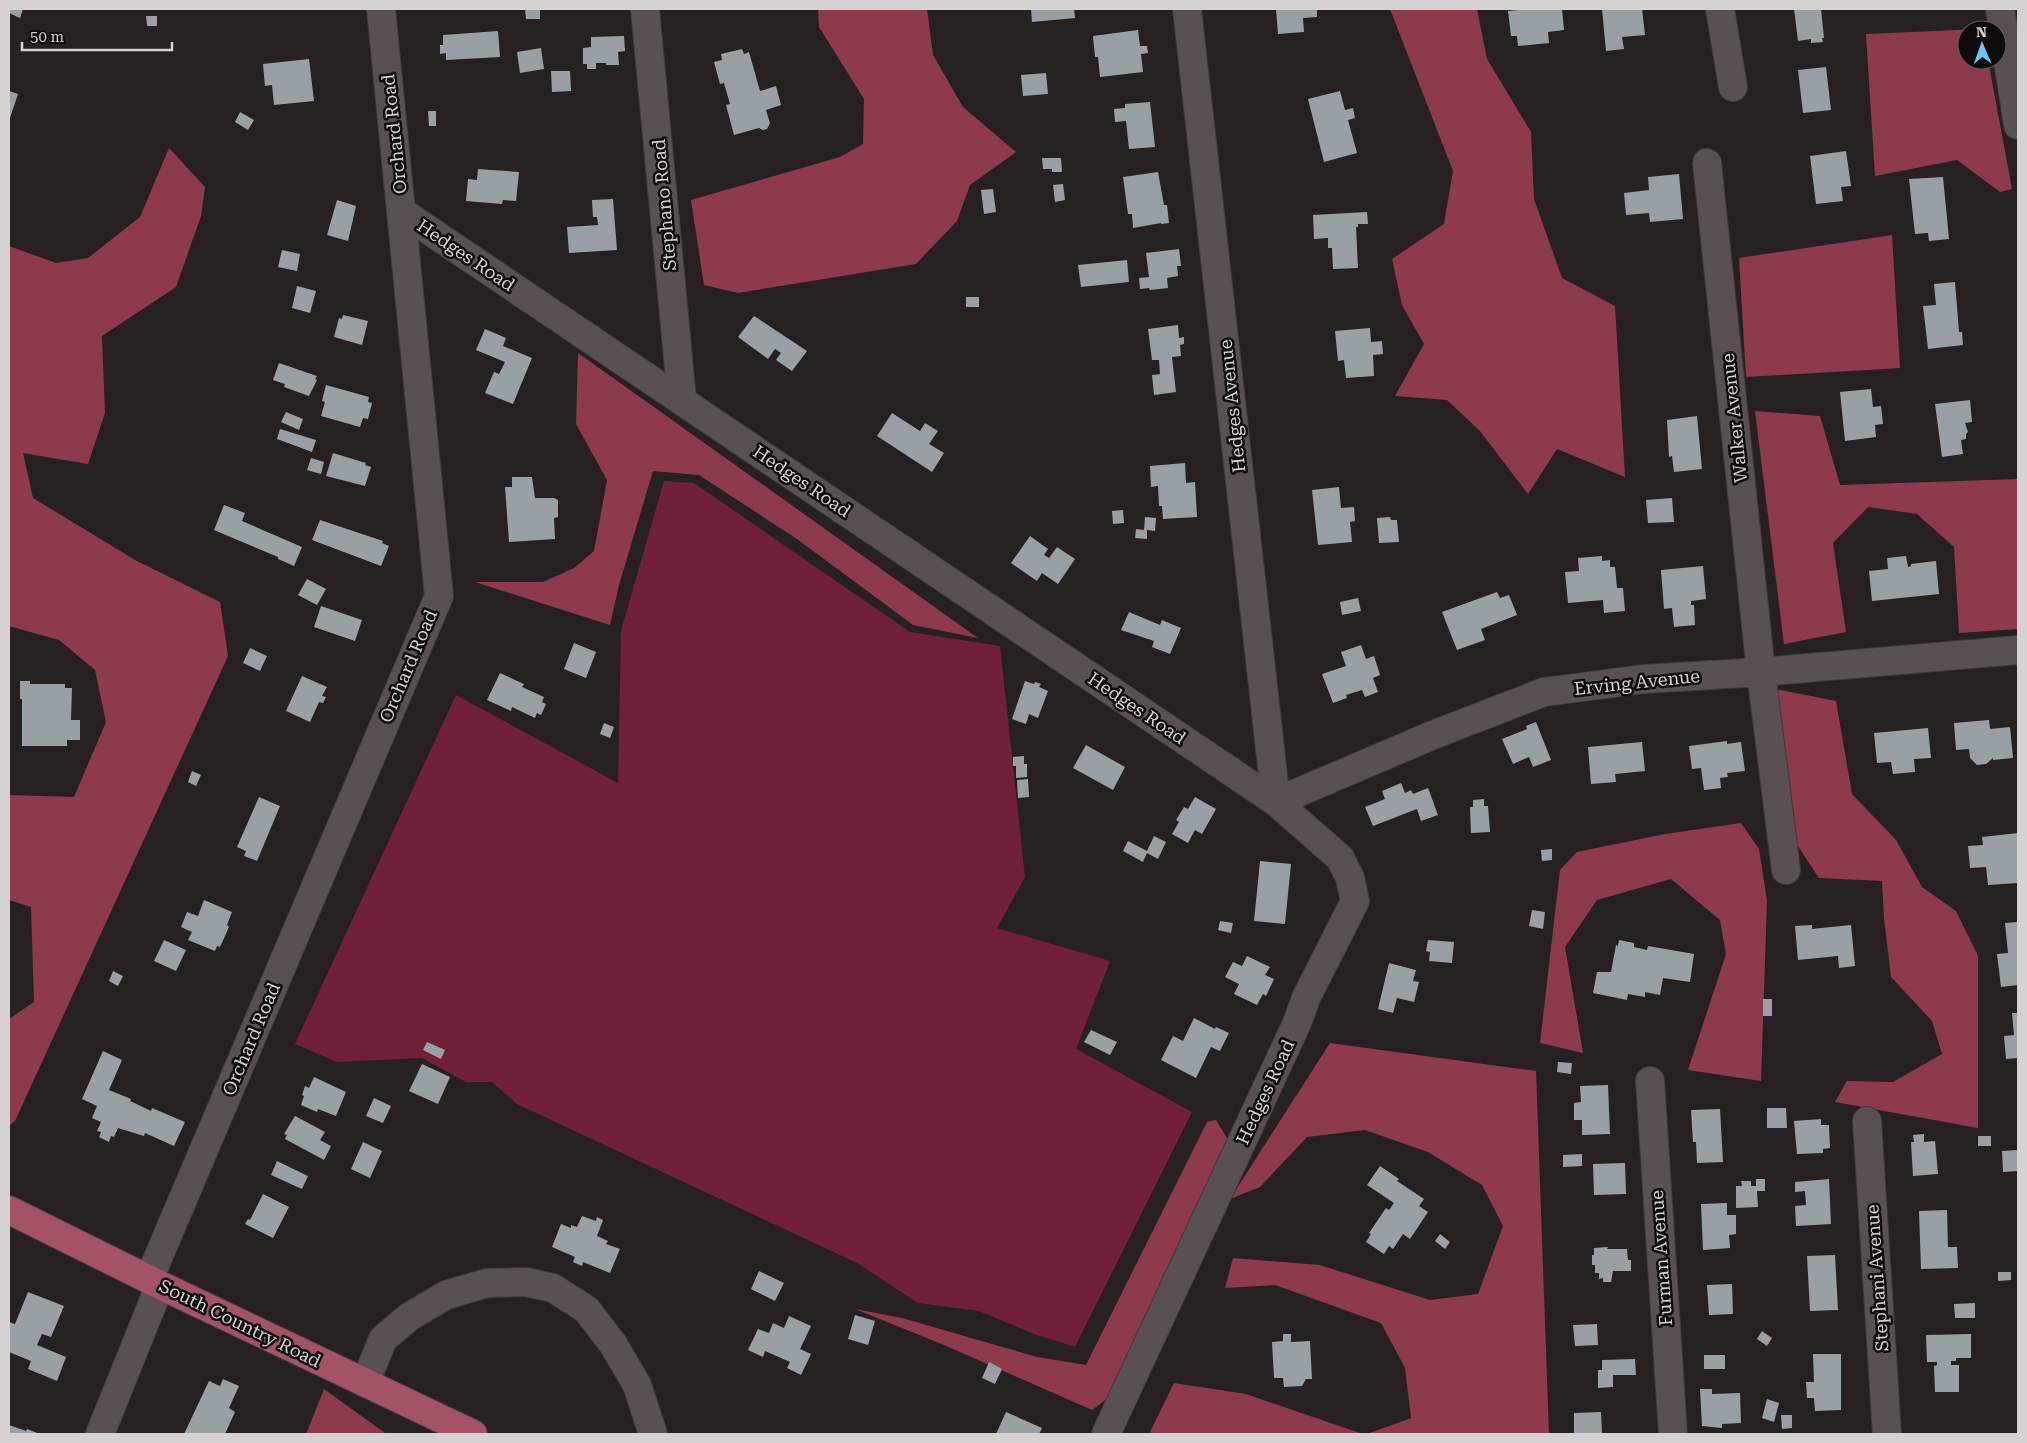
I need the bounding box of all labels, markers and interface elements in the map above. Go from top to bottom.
scale bar [22,20,172,52]
north arrow [1957,20,2007,70]
text: N [1976,24,1987,40]
text: 50 m [30,28,65,46]
street label: Orchard Road [377,73,411,195]
street label: Stephano Road [648,138,680,272]
street label: Hedges Road [413,215,519,296]
street label: Hedges Avenue [1215,338,1249,474]
street label: Walker Avenue [1717,352,1751,484]
street label: Hedges Road [749,441,855,522]
street label: Orchard Road [375,606,441,726]
street label: Erving Avenue [1573,665,1701,699]
street label: Hedges Road [1084,668,1190,749]
street label: Orchard Road [218,979,284,1099]
street label: Hedges Road [1232,1036,1299,1148]
street label: Furman Avenue [1646,1189,1676,1327]
street label: Stephani Avenue [1861,1204,1893,1352]
street label: South Country Road [156,1275,325,1372]

